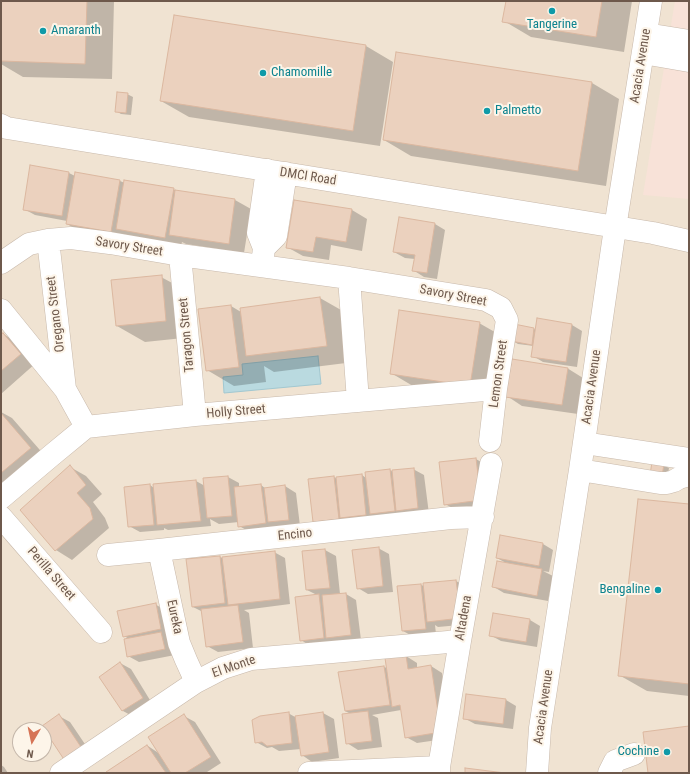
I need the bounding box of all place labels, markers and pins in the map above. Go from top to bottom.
marker: Tangerine [547,6,557,16]
place label: Tangerine [527,17,577,33]
place label: Amaranth [51,23,101,39]
marker: Amaranth [38,26,48,36]
place label: Chamomille [271,65,332,81]
marker: Chamomille [258,68,268,78]
place label: Palmetto [495,103,541,119]
marker: Palmetto [482,106,492,116]
place label: Bengaline [600,582,650,598]
marker: Bengaline [653,585,663,595]
place label: Cochine [617,744,659,760]
marker: Cochine [662,747,672,757]

